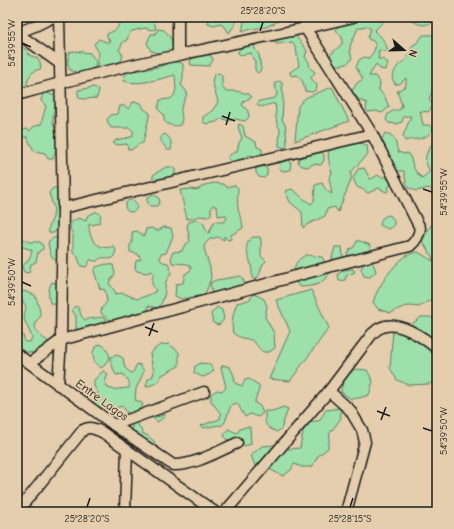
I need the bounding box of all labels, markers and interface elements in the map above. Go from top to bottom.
text: 25°28'20"S [240,5,286,17]
text: 54°39'55"W [6,19,18,67]
north arrow [384,30,424,70]
text: N [406,48,420,59]
text: 54°39'55"W [438,168,450,216]
text: 54°39'50"W [6,258,18,306]
street label: Entre Lagos [73,376,131,424]
text: 54°39'50"W [438,407,450,455]
text: 25°28'20"S [64,513,110,525]
text: 25°28'15"S [328,513,372,525]

